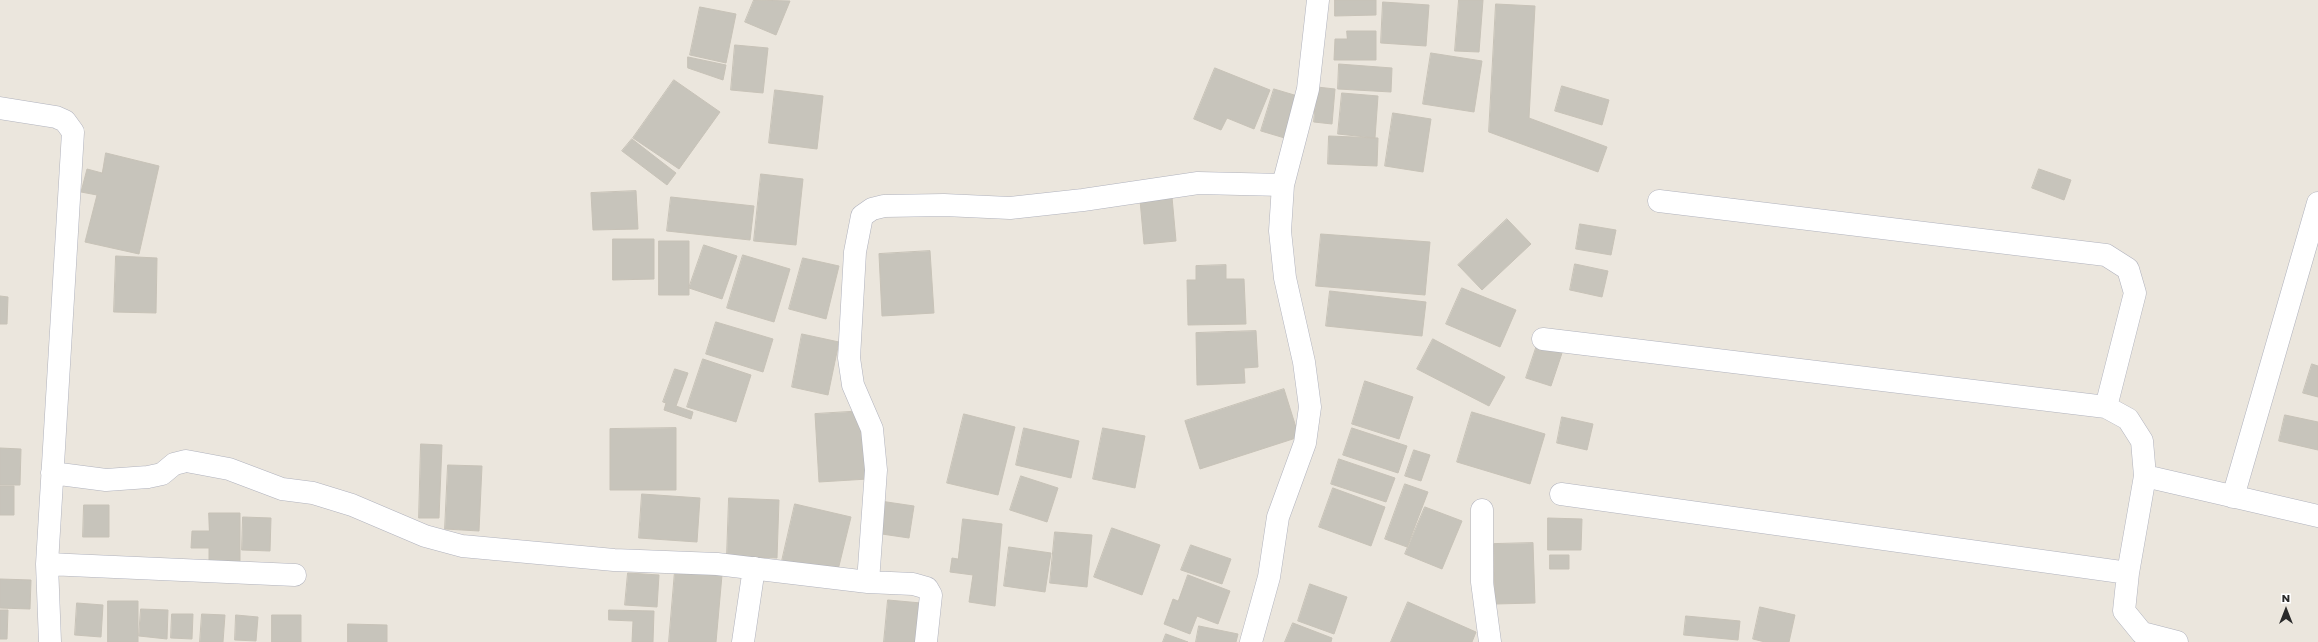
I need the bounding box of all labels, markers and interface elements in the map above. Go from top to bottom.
north arrow [2266,590,2306,630]
text: N [2282,590,2290,606]

